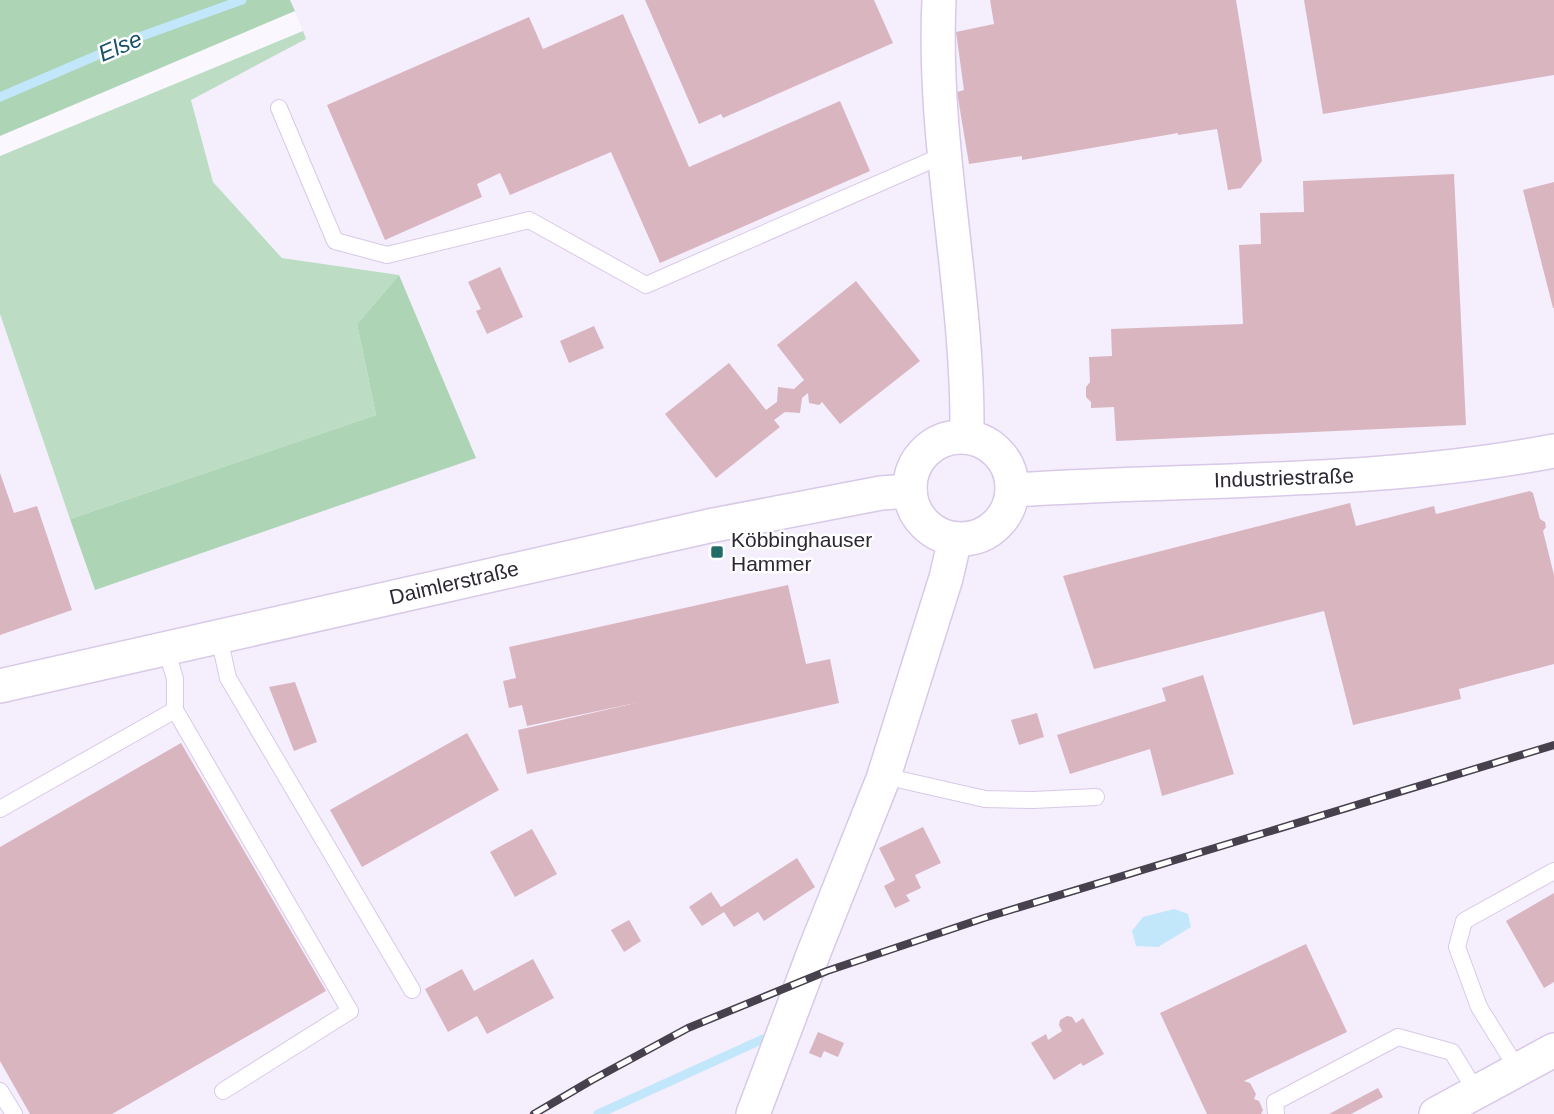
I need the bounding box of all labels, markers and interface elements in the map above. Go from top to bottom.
water label: Else [94,25,146,67]
street label: Industriestraße [1214,464,1354,491]
place label: Köbbinghauser Hammer [731,528,872,575]
marker: Köbbinghauser Hammer [709,544,725,560]
street label: Daimlerstraße [387,556,521,609]

